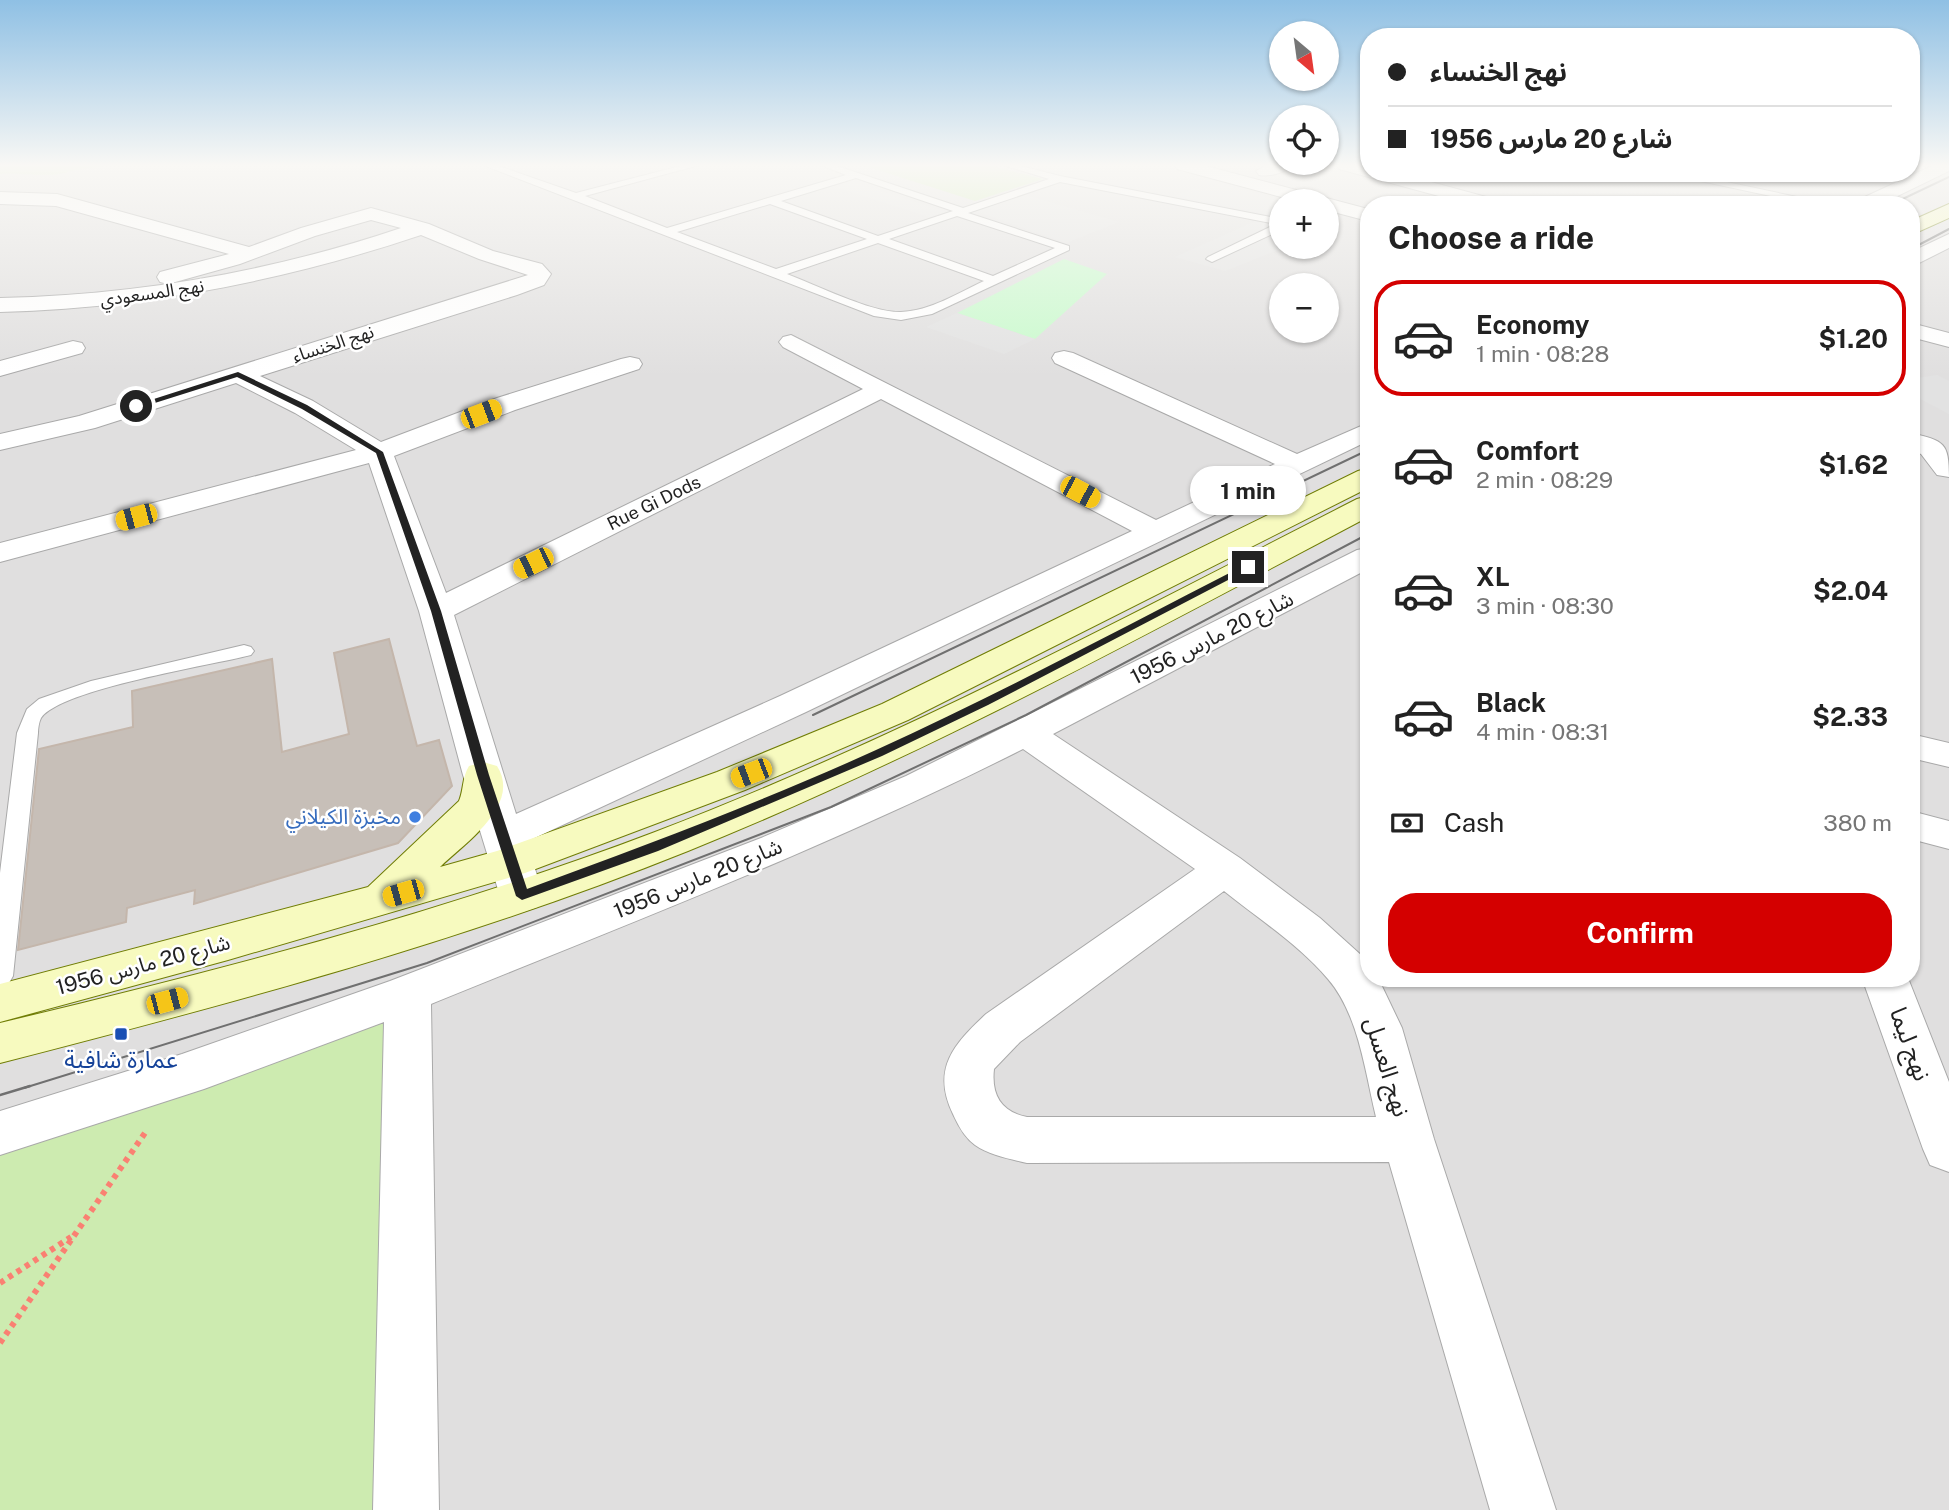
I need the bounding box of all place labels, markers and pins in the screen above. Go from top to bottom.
place label: مخبزة الكيلاني [286,804,401,833]
marker: مخبزة الكيلاني [407,809,423,825]
marker: عمارة شافية [113,1026,129,1042]
place label: عمارة شافية [64,1045,178,1074]

